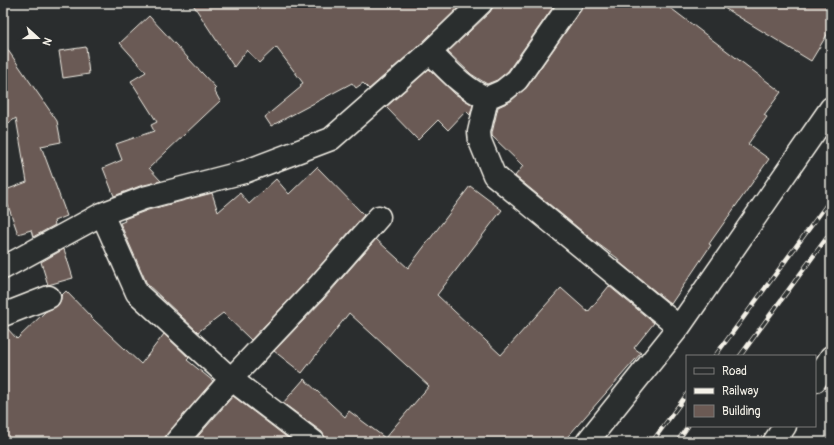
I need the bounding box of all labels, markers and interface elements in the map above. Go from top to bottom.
north arrow [18,18,58,58]
text: N [39,36,54,48]
legend [686,355,816,427]
text: Road [722,364,747,379]
text: Railway [722,384,758,399]
text: Building [722,404,761,419]

